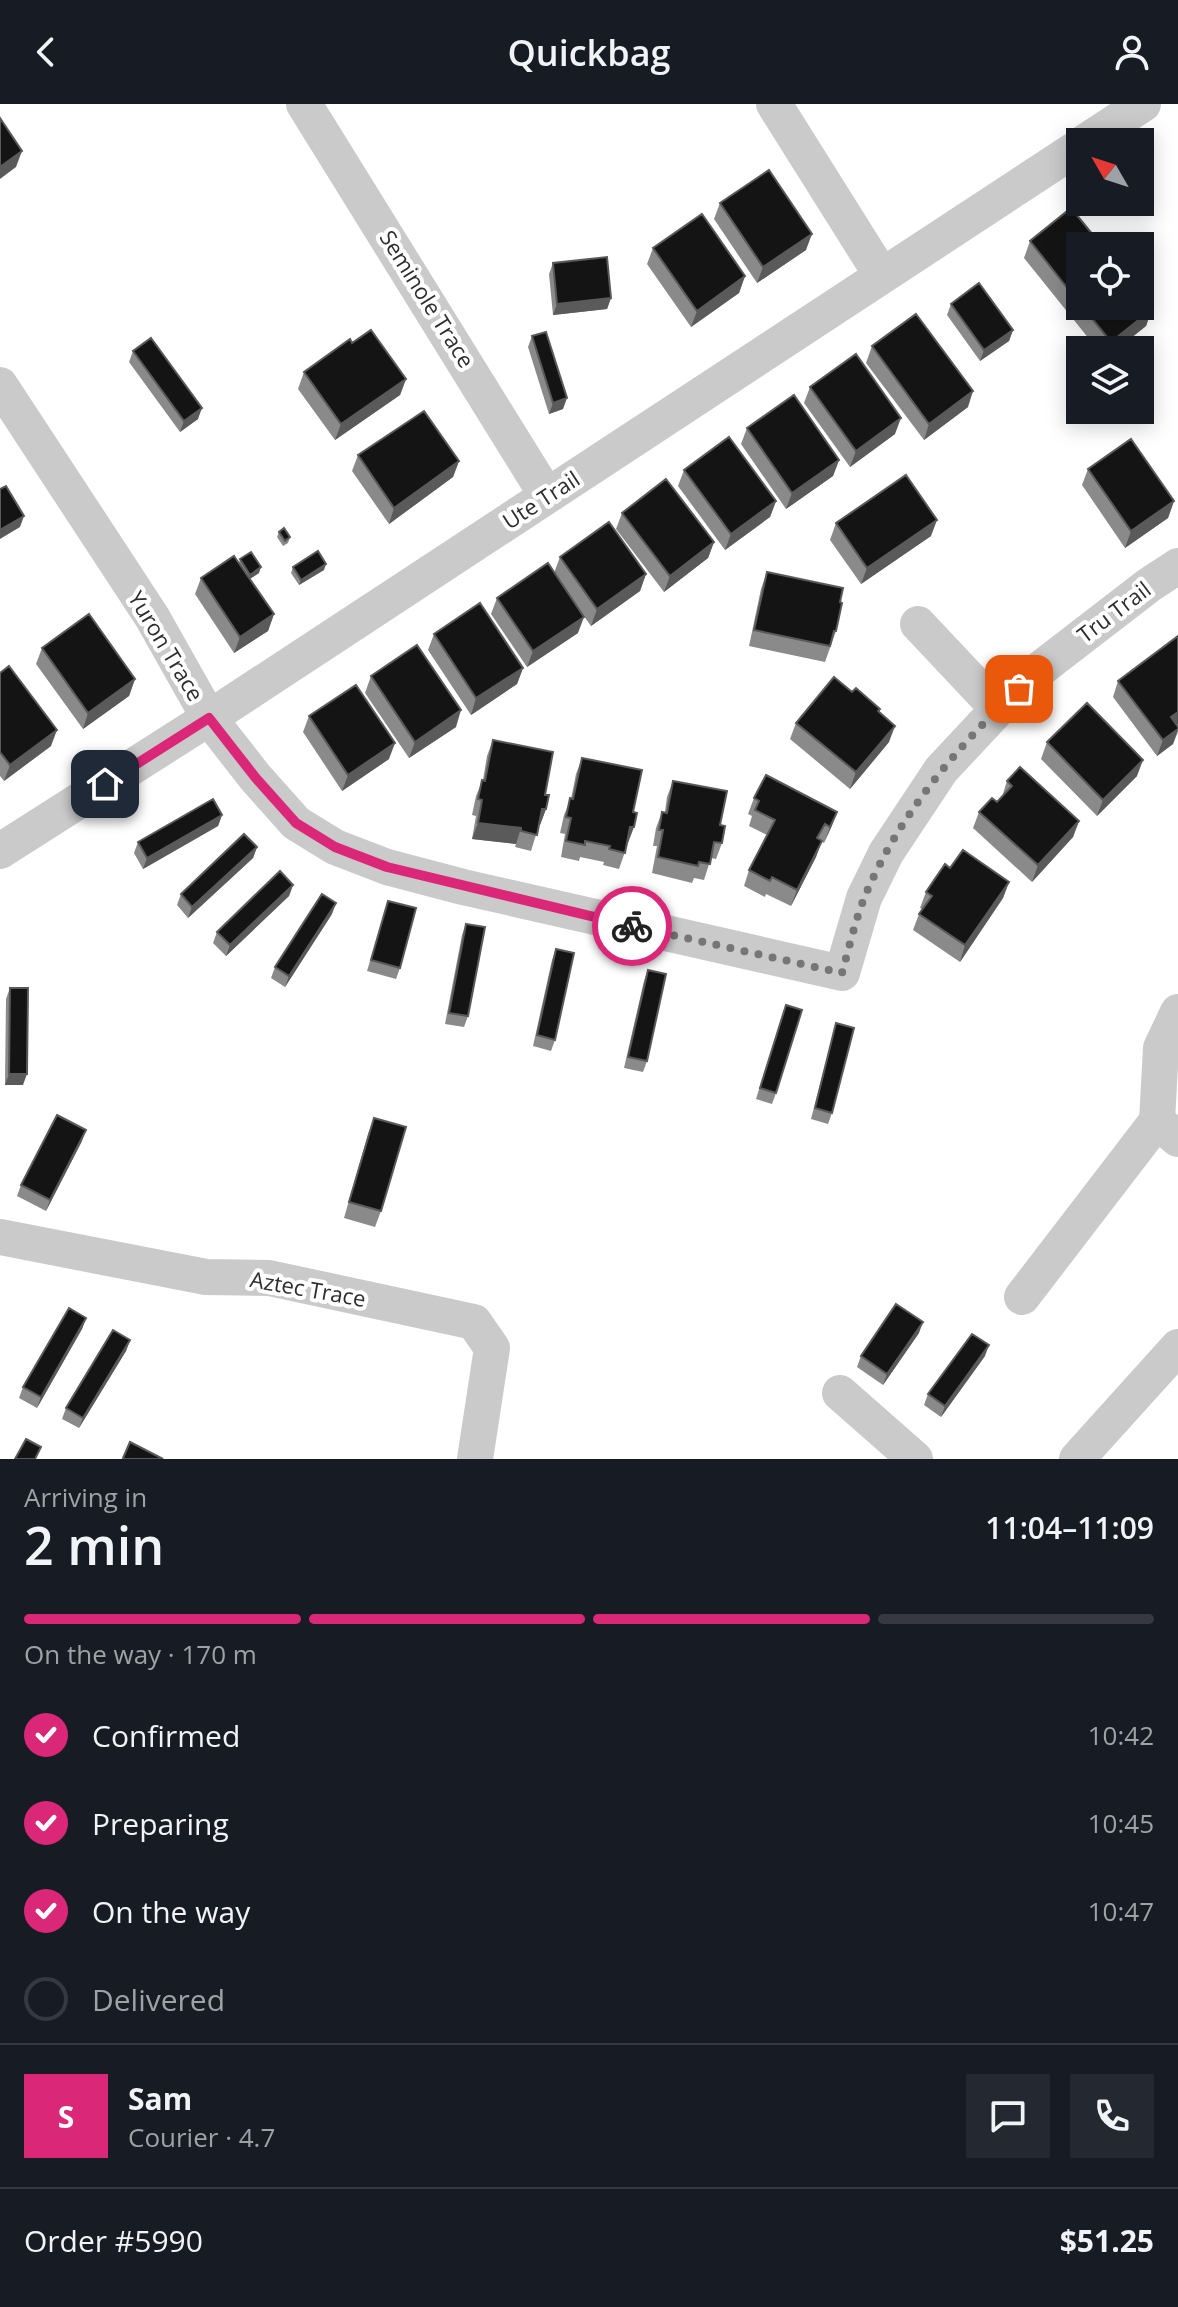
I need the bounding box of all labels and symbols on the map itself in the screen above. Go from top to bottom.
north arrow [1066,128,1154,216]
street label: Seminole Trace [374,224,482,373]
street label: Ute Trail [496,463,585,535]
street label: Tru Trail [1071,574,1156,649]
street label: Yuron Trace [122,585,212,706]
pin [985,655,1053,723]
pin [71,750,139,818]
courier [592,886,672,966]
street label: Aztec Trace [248,1263,368,1313]

